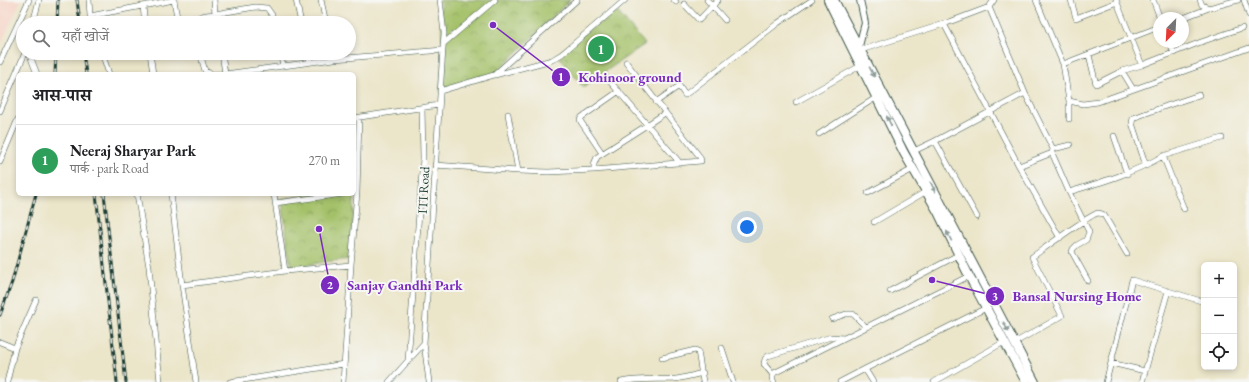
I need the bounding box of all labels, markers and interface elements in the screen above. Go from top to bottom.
north arrow [1153,12,1189,48]
search box [16,16,356,60]
text: यहाँ खोजें [62,26,109,45]
icon: search [30,27,52,49]
pin: 1 [588,34,614,64]
callout: Kohinoor ground [551,64,690,90]
one-way arrow [869,66,875,77]
text: Kohinoor ground [578,68,682,86]
text: 1 [558,69,564,85]
text: आस-पास [32,84,91,106]
one-way arrow [886,116,892,127]
text: Neeraj Sharyar Park [70,141,196,160]
text: 1 [42,152,48,169]
text: 270 m [309,152,340,169]
text: पार्क · park Road [70,160,149,177]
street label: ITI Road [414,166,433,214]
one-way arrow [930,181,936,192]
your location [737,217,757,237]
one-way arrow [946,230,952,242]
map controls [1201,262,1237,370]
button: + [1201,262,1237,298]
callout: Sanjay Gandhi Park [320,272,471,298]
text: Sanjay Gandhi Park [347,276,463,294]
text: 2 [327,277,334,293]
callout: Bansal Nursing Home [985,283,1149,309]
text: Bansal Nursing Home [1013,287,1142,305]
text: 3 [992,288,998,304]
button: − [1201,298,1237,334]
one-way arrow [1002,321,1009,333]
button: locate [1201,334,1237,370]

